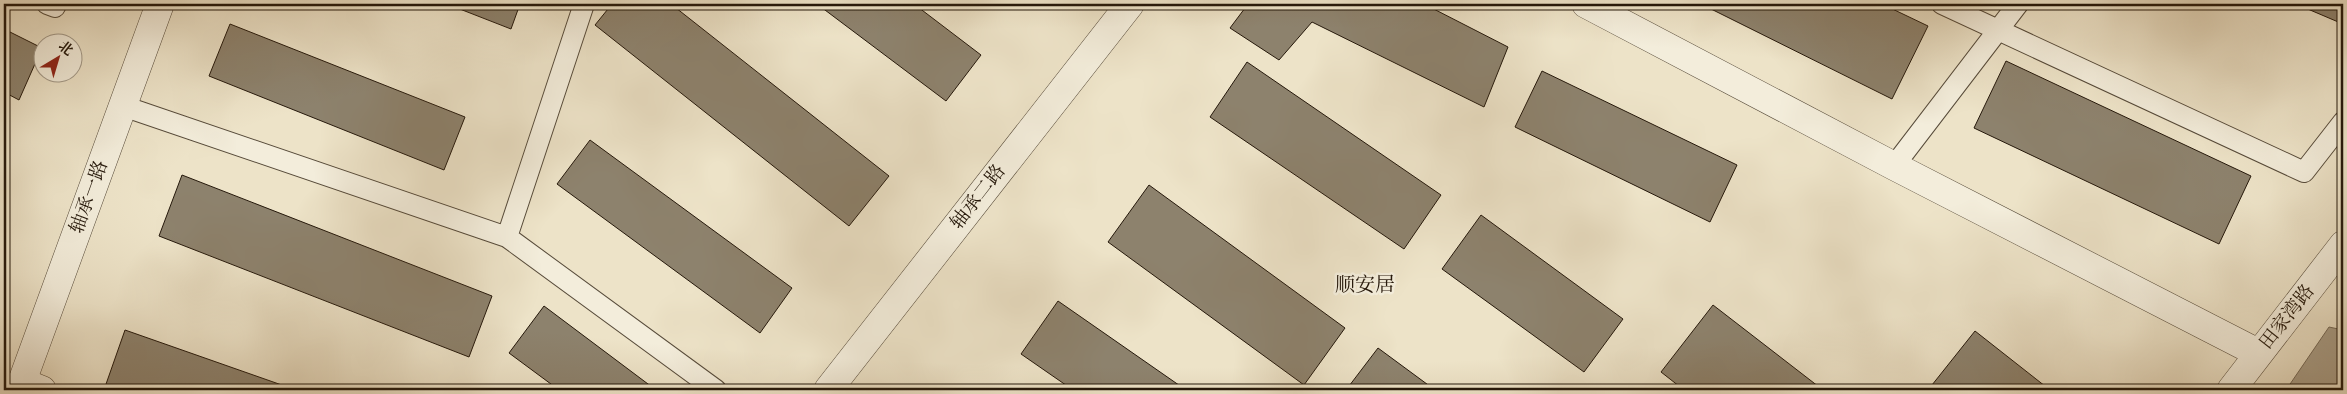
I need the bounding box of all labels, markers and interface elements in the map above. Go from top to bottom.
north arrow [32,32,82,82]
text: 北 [54,37,76,60]
street label: 轴承一路 [65,157,113,237]
street label: 轴承二路 [946,160,1010,234]
district label: 顺安居 [1335,273,1395,298]
street label: 田家湾路 [2255,280,2319,354]

